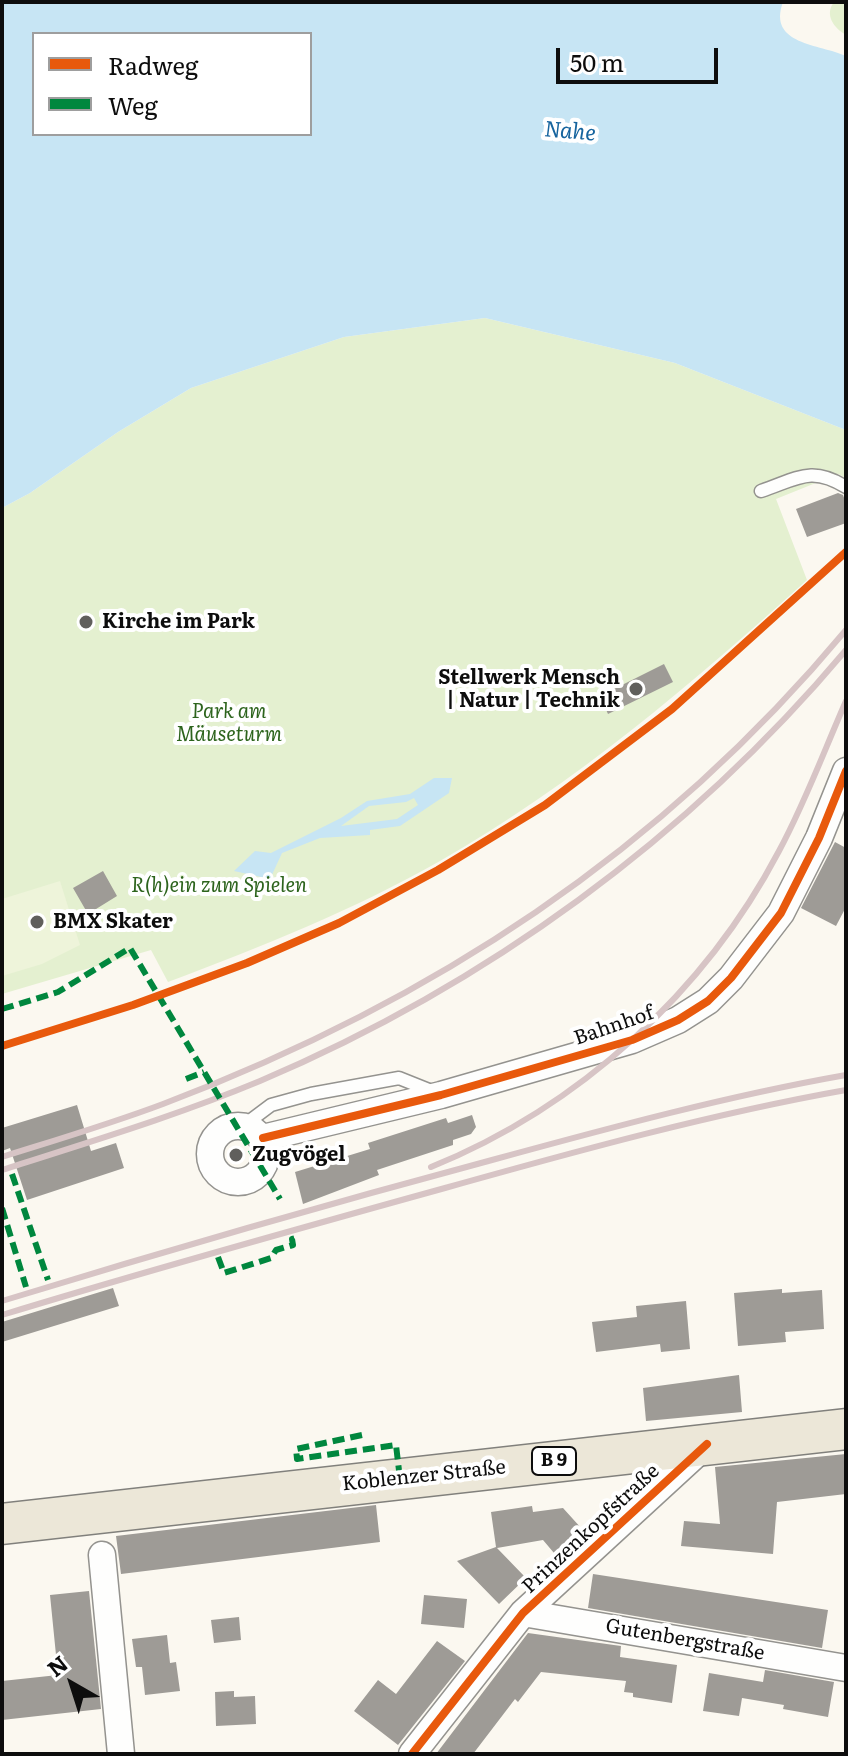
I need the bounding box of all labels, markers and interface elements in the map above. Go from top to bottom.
legend [32,32,312,136]
scale bar [560,32,722,82]
text: 50 m [570,44,624,79]
text: Radweg [108,47,198,82]
text: Weg [108,87,158,122]
water label: Nahe [543,117,597,147]
place label: Kirche im Park [102,610,255,634]
marker: Kirche im Park [77,613,95,631]
place label: Stellwerk Mensch | Natur | Technik [438,666,620,713]
marker: Stellwerk Mensch | Natur | Technik [627,680,645,698]
park label: Park am Mäuseturm [176,700,282,747]
park label: R(h)ein zum Spielen [131,874,307,898]
place label: BMX Skater [53,910,173,934]
marker: BMX Skater [28,913,46,931]
street label: Bahnhof [571,1001,657,1051]
place label: Zugvögel [252,1143,345,1167]
marker: Zugvögel [227,1146,245,1164]
road number: B 9 [532,1447,576,1475]
street label: Koblenzer Straße [341,1455,507,1497]
street label: Prinzenkopfstraße [518,1459,664,1599]
street label: Gutenbergstraße [604,1614,766,1666]
north arrow [32,1644,112,1724]
text: N [39,1646,74,1684]

